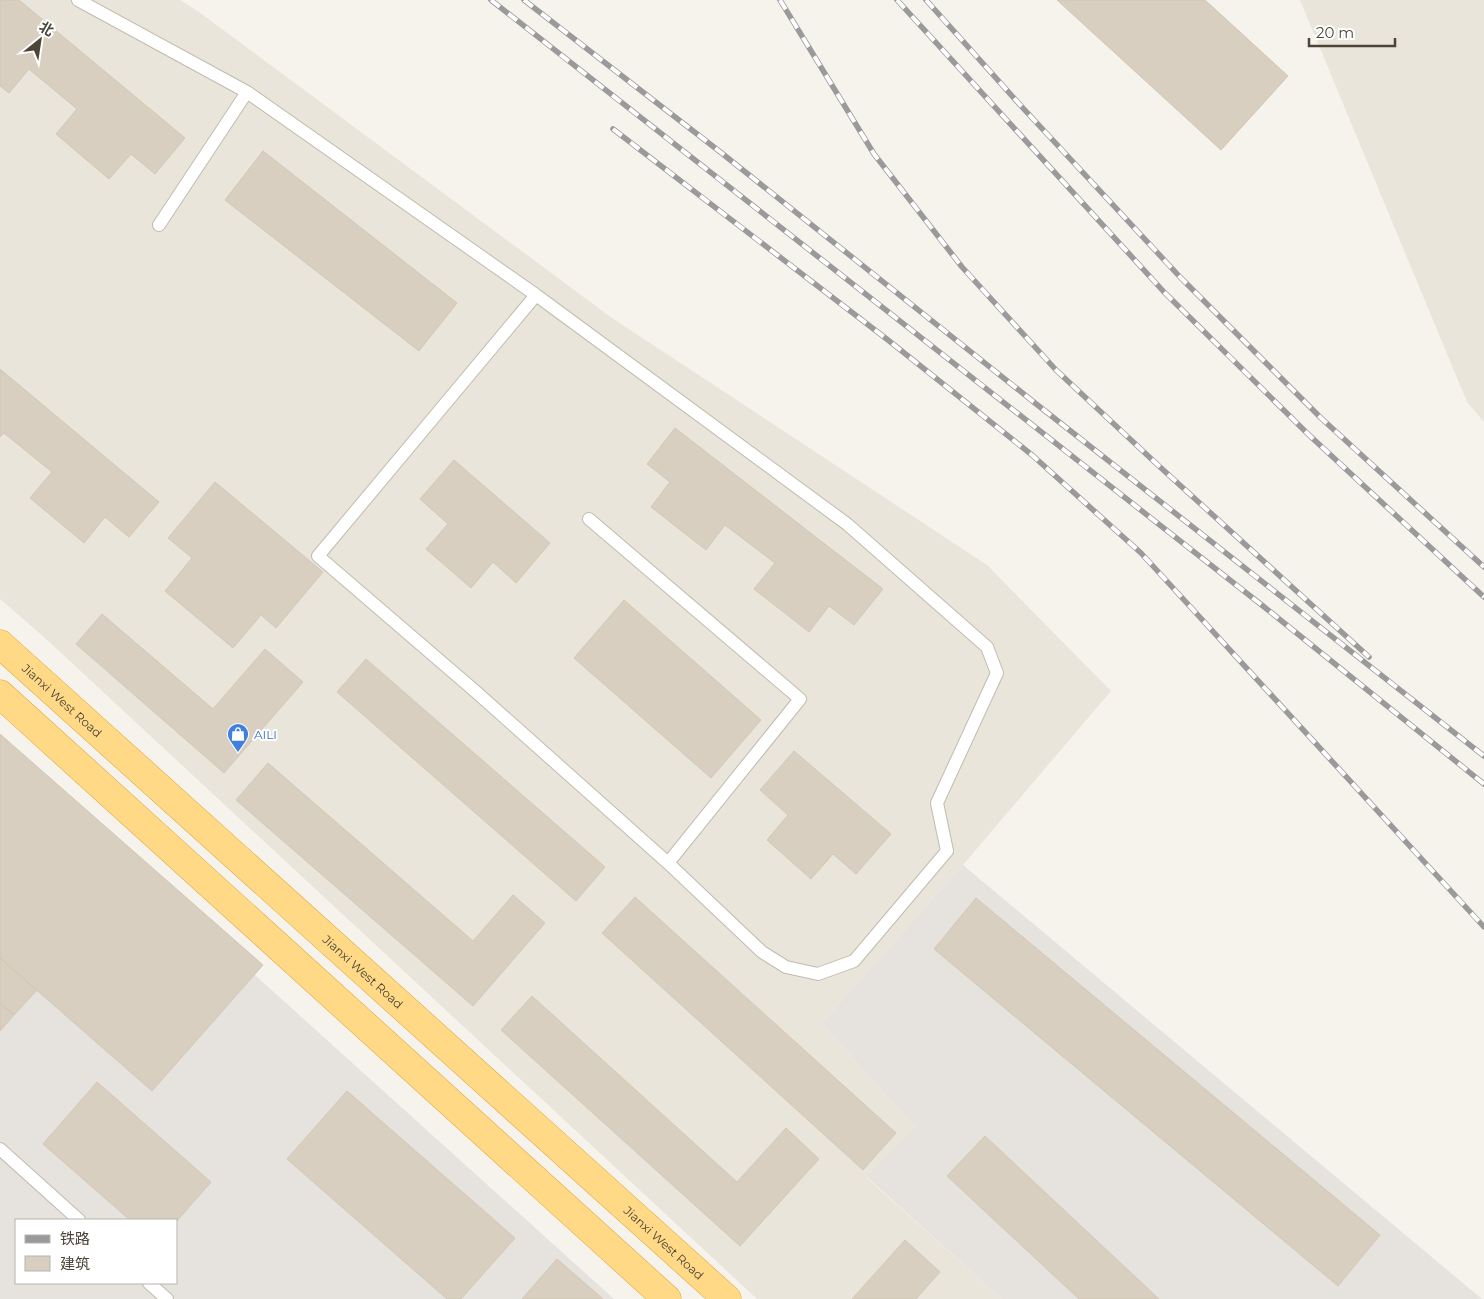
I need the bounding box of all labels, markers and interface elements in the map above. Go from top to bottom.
north arrow [15,15,65,65]
scale bar [1309,15,1395,47]
text: 北 [36,17,57,40]
text: 20 m [1316,23,1354,42]
street label: Jianxi West Road [19,660,106,740]
shop icon: AILI [226,722,250,753]
place label: AILI [254,727,277,742]
street label: Jianxi West Road [319,931,406,1011]
street label: Jianxi West Road [620,1202,707,1282]
legend [15,1219,178,1284]
text: 铁路 [60,1229,90,1248]
text: 建筑 [60,1254,90,1273]

